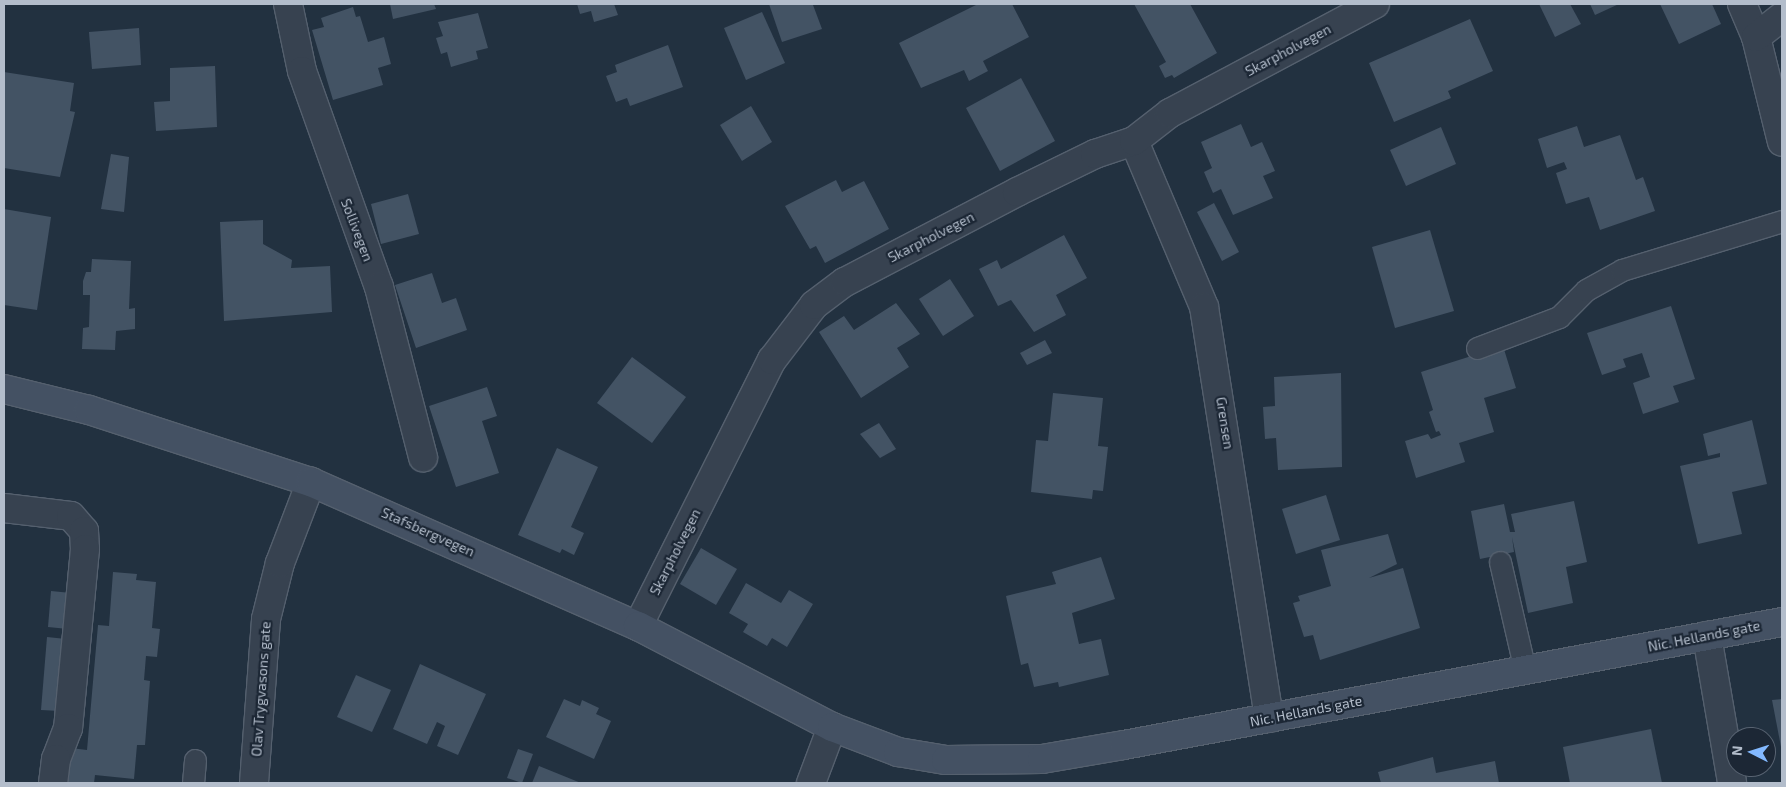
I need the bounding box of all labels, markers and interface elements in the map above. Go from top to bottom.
street label: Skarpholvegen [1242,20,1334,80]
street label: Sollivegen [337,196,377,264]
street label: Skarpholvegen [885,208,977,266]
street label: Grensen [1213,396,1237,450]
street label: Stafsbergvegen [379,504,477,560]
street label: Skarpholvegen [646,506,704,598]
street label: Nic. Hellands gate [1646,617,1762,655]
street label: Olav Trygvasons gate [248,621,274,757]
street label: Nic. Hellands gate [1248,692,1364,730]
north arrow [1726,727,1776,777]
text: N [1728,745,1745,757]

